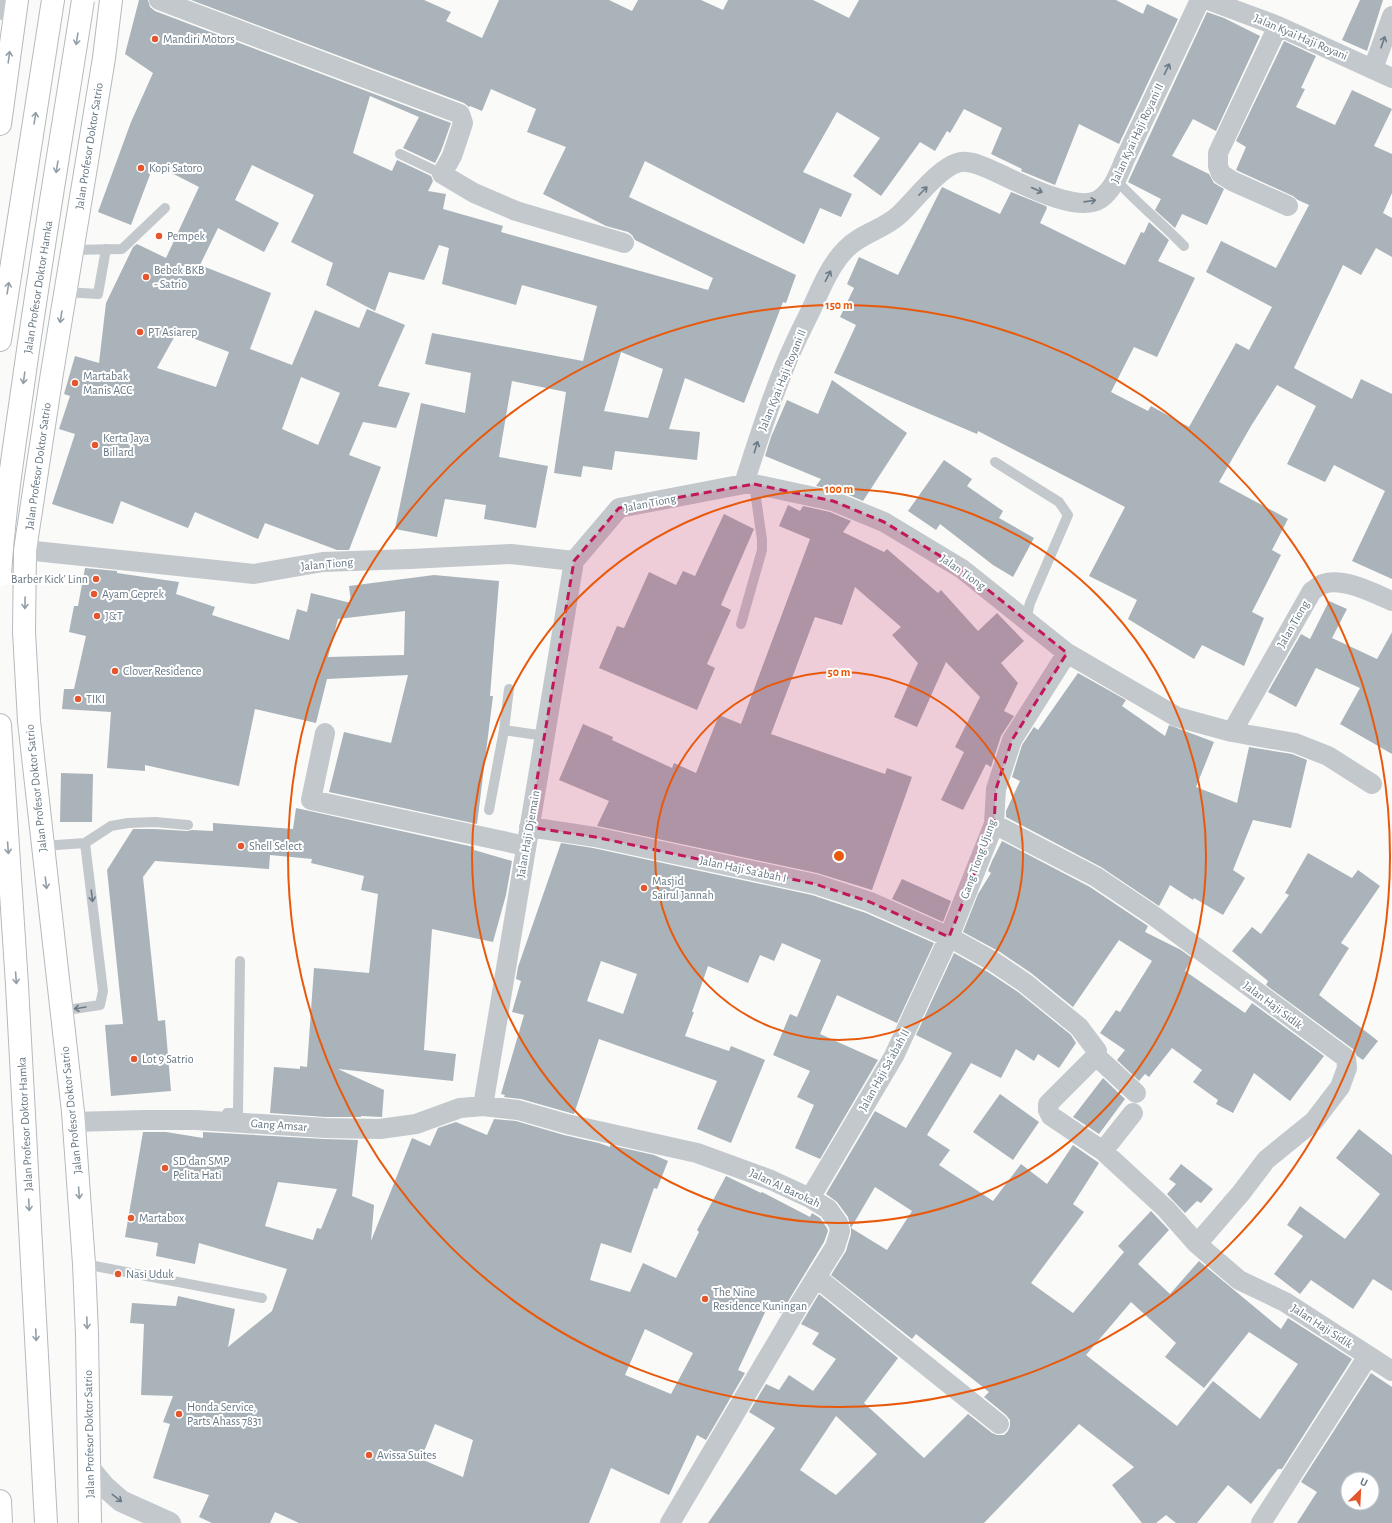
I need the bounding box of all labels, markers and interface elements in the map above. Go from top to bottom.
street label: Jalan Kyai Haji Royani [1252,12,1349,63]
one-way arrow [73,32,81,45]
place label: Mandiri Motors [163,33,235,45]
marker: Mandiri Motors [150,34,160,44]
one-way arrow [1379,37,1387,49]
one-way arrow [5,51,13,64]
one-way arrow [1164,63,1171,75]
street label: Jalan Kyai Haji Royani II [1109,81,1166,185]
street label: Jalan Profesor Doktor Satrio [73,82,105,210]
one-way arrow [31,112,39,125]
one-way arrow [53,160,61,173]
place label: Kopi Satoro [149,162,202,174]
marker: Kopi Satoro [136,163,146,173]
one-way arrow [918,186,928,195]
one-way arrow [1030,187,1042,194]
one-way arrow [1084,197,1097,205]
street label: Jalan Profesor Doktor Hamka [22,219,55,354]
place label: Pempek [167,230,206,242]
marker: Pempek [154,231,164,241]
place label: Bebek BKB - Satrio [154,264,204,290]
one-way arrow [824,270,832,282]
marker: Bebek BKB - Satrio [141,272,151,282]
one-way arrow [4,282,12,295]
text: 150 m [825,299,853,311]
one-way arrow [57,310,65,323]
place label: PT Asiarep [148,326,197,338]
marker: PT Asiarep [135,327,145,337]
street label: Jalan Kyai Haji Royani II [756,327,809,433]
place label: Martabak Manis ACC [83,370,133,396]
one-way arrow [20,371,28,384]
marker: Martabak Manis ACC [70,378,80,388]
street label: Jalan Profesor Doktor Satrio [23,402,53,530]
place label: Kerta Jaya Billard [103,432,150,458]
marker: Kerta Jaya Billard [90,440,100,450]
one-way arrow [753,441,760,454]
text: 100 m [825,483,853,495]
street label: Jalan Tiong [623,492,677,514]
street label: Jalan Tiong [938,552,988,592]
street label: Jalan Tiong [300,556,354,572]
place label: Barber Kick’ Linn [11,573,88,585]
marker: Barber Kick’ Linn [91,574,101,584]
place label: Ayam Geprek [102,588,165,601]
marker: Ayam Geprek [89,589,99,599]
one-way arrow [21,596,29,609]
street label: Jalan Tiong [1275,598,1311,650]
place label: J&T [105,610,123,622]
marker: J&T [92,611,102,621]
place label: Clover Residence [123,665,201,677]
marker: Clover Residence [110,666,120,676]
text: 50 m [828,666,851,678]
place label: TIKI [86,693,105,705]
marker: TIKI [73,694,83,704]
street label: Jalan Profesor Doktor Satrio [23,724,49,852]
street label: Jalan Haji Djemain [514,790,543,879]
street label: Gang Tiong Ujung [958,817,999,901]
place label: Shell Select [249,840,302,852]
one-way arrow [4,841,11,854]
marker: Shell Select [236,841,246,851]
centre of rings [832,849,846,863]
street label: Jalan Haji Sa'abah I [698,854,787,885]
place label: Masjid Sairul Jannah [652,875,714,901]
one-way arrow [43,876,50,889]
marker: Masjid Sairul Jannah [639,883,649,893]
one-way arrow [88,889,95,902]
one-way arrow [13,971,20,984]
street label: Jalan Haji Sidik [1241,979,1305,1032]
one-way arrow [74,1004,87,1012]
street label: Jalan Haji Sa'abah II [857,1027,912,1113]
street label: Jalan Profesor Doktor Satrio [58,1046,84,1174]
place label: Lot 9 Satrio [142,1053,194,1065]
marker: Lot 9 Satrio [129,1054,139,1064]
street label: Jalan Profesor Doktor Hamka [15,1056,35,1191]
street label: Gang Amsar [250,1117,308,1133]
place label: SD dan SMP Pelita Hati [173,1155,230,1181]
marker: SD dan SMP Pelita Hati [160,1163,170,1173]
street label: Jalan Al Barokah [748,1166,822,1210]
one-way arrow [75,1186,82,1199]
one-way arrow [25,1198,33,1211]
place label: Martabox [139,1212,184,1224]
marker: Martabox [126,1213,136,1223]
place label: Nasi Uduk [126,1268,174,1280]
marker: Nasi Uduk [113,1269,123,1279]
place label: The Nine Residence Kuningan [713,1286,807,1312]
marker: The Nine Residence Kuningan [700,1294,710,1304]
street label: Jalan Haji Sidik [1289,1302,1355,1351]
one-way arrow [83,1316,91,1329]
one-way arrow [33,1328,40,1341]
street label: Jalan Profesor Doktor Satrio [82,1370,96,1498]
place label: Honda Service, Parts Ahass 7831 [187,1401,262,1427]
marker: Honda Service, Parts Ahass 7831 [174,1409,184,1419]
place label: Avissa Suites [377,1449,436,1461]
marker: Avissa Suites [364,1450,374,1460]
north arrow [1340,1471,1380,1511]
text: U [1358,1476,1369,1489]
one-way arrow [111,1493,122,1502]

